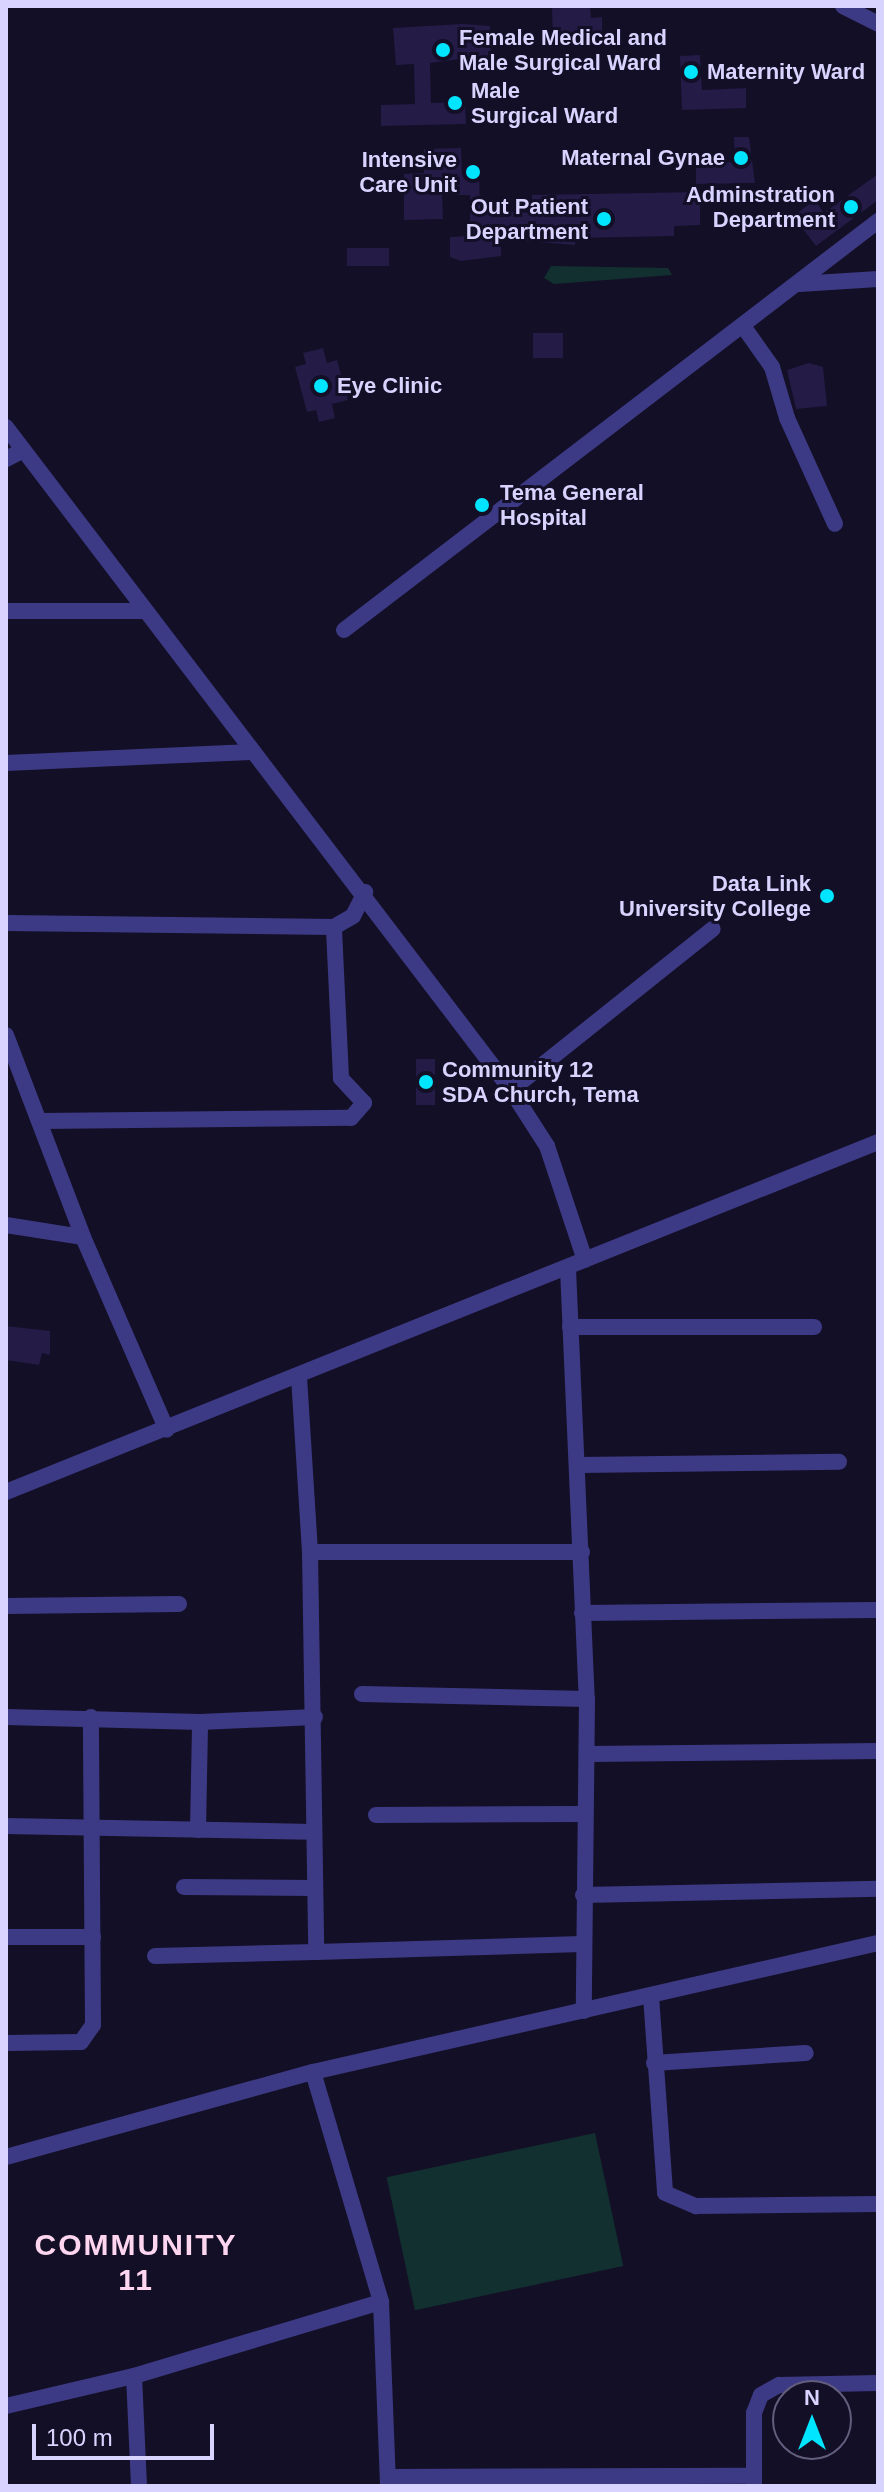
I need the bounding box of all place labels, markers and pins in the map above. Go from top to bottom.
place label: Female Medical and Male Surgical Ward [459,24,667,76]
marker: Female Medical and Male Surgical Ward [434,41,452,59]
place label: Maternity Ward [707,59,865,85]
marker: Maternity Ward [682,63,700,81]
place label: Male Surgical Ward [471,77,618,128]
marker: Male Surgical Ward [446,94,464,112]
place label: Maternal Gynae [561,145,725,171]
place label: Intensive Care Unit [359,146,457,198]
marker: Maternal Gynae [732,149,750,167]
marker: Intensive Care Unit [464,163,482,181]
place label: Adminstration Department [686,181,835,232]
place label: Out Patient Department [466,193,588,244]
marker: Adminstration Department [842,198,860,216]
marker: Out Patient Department [595,210,613,228]
place label: Eye Clinic [337,373,442,399]
marker: Eye Clinic [312,377,330,395]
place label: Tema General Hospital [500,479,644,530]
marker: Tema General Hospital [471,494,493,516]
place label: Data Link University College [619,870,811,922]
marker: Data Link University College [818,887,836,905]
place label: Community 12 SDA Church, Tema [442,1056,640,1108]
marker: Community 12 SDA Church, Tema [417,1073,435,1091]

